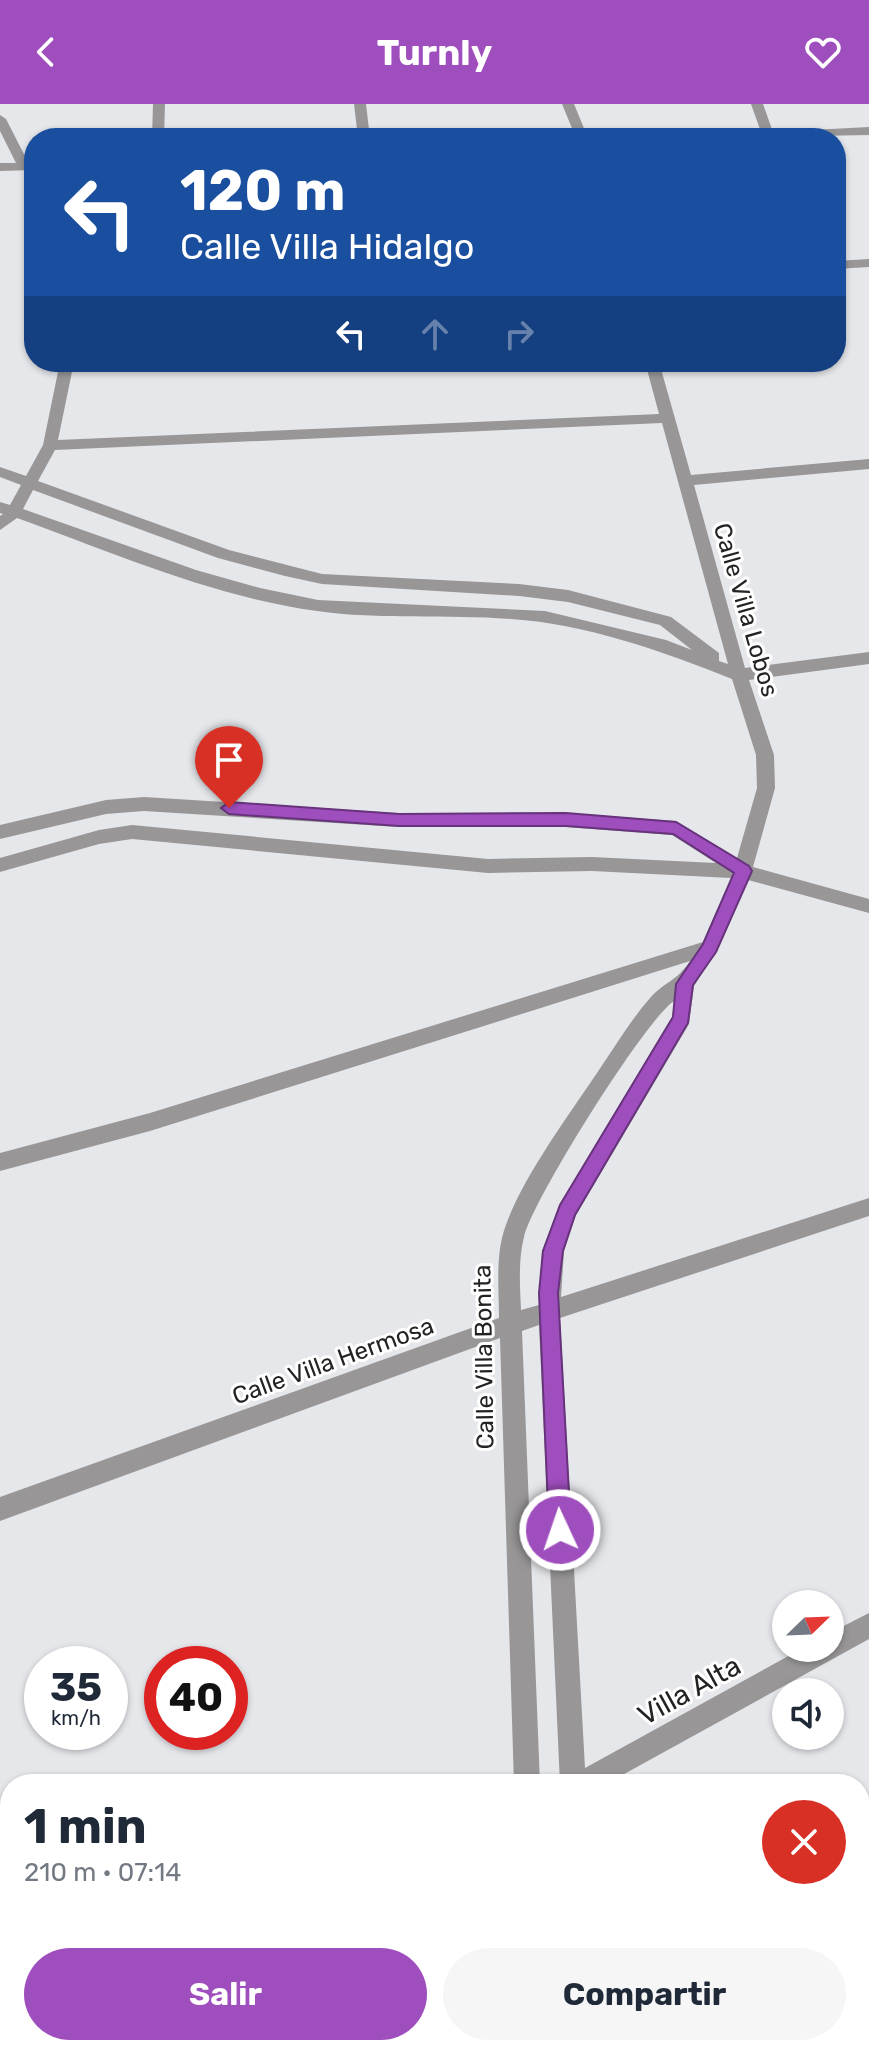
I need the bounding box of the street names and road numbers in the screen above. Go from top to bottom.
street label: Calle Villa Lobos [708,520,784,700]
street label: Calle Villa Bonita [468,1264,500,1450]
street label: Calle Villa Hermosa [229,1312,437,1410]
street label: Villa Alta [632,1649,746,1732]

